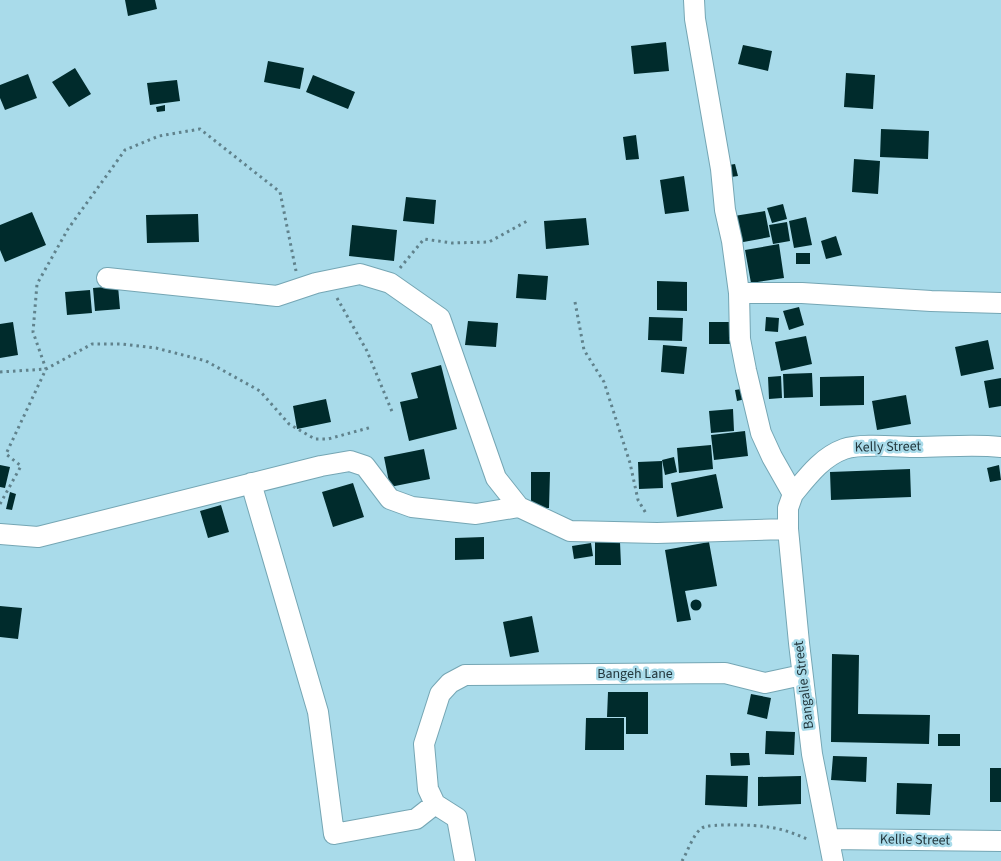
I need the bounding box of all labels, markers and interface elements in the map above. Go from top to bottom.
street label: Kelly Street [855,436,922,458]
street label: Bangalie Street [789,640,819,730]
street label: Bangeh Lane [597,664,673,684]
street label: Kellie Street [880,829,951,851]

